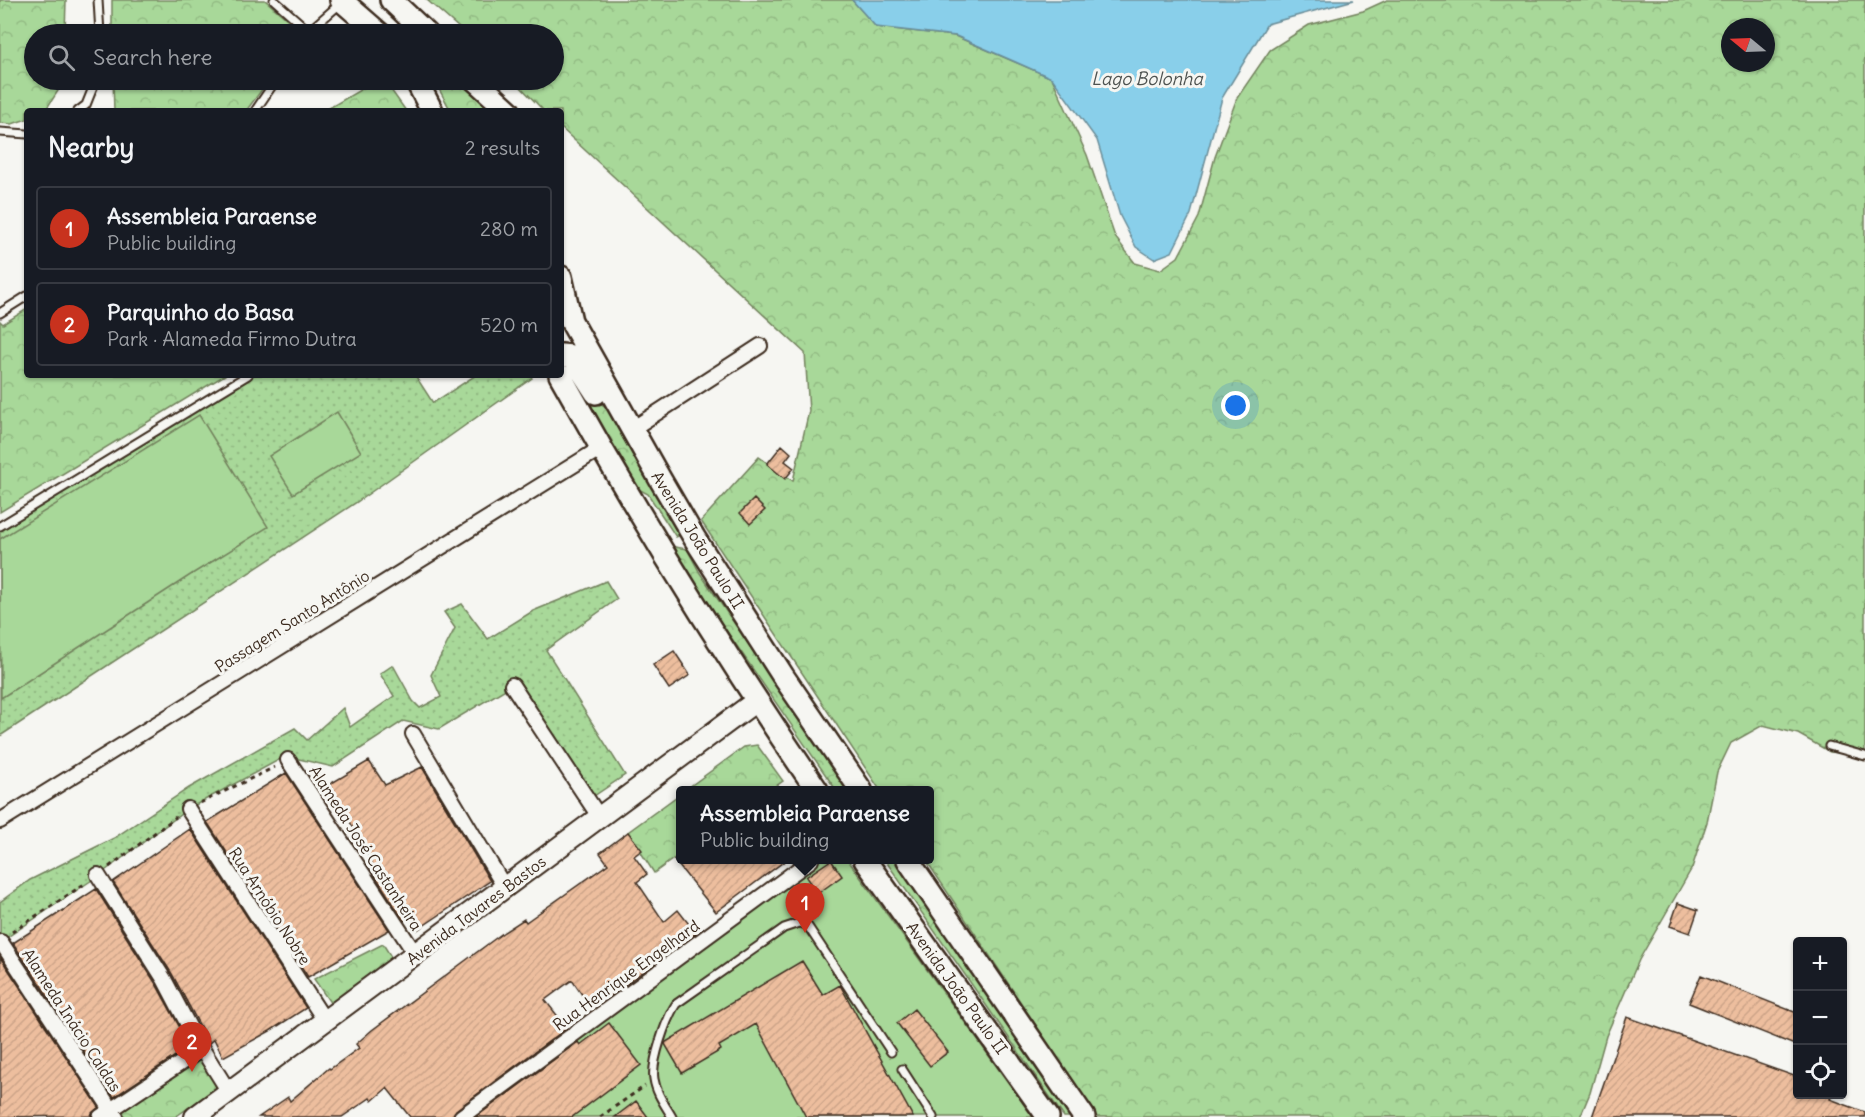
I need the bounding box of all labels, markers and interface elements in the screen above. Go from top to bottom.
north arrow [1721,18,1775,72]
search box [24,24,564,90]
icon: search [45,41,78,74]
text: Search here [93,43,212,71]
water label: Lago Bolonha [1091,67,1204,90]
text: Nearby [48,131,134,164]
text: 2 results [465,135,540,160]
text: Assembleia Paraense [107,202,317,230]
text: 1 [66,216,73,241]
text: 280 m [480,216,538,241]
text: Public building [107,230,236,255]
text: Parquinho do Basa [107,298,294,326]
text: 2 [64,312,75,337]
text: 520 m [480,312,538,337]
text: Park · Alameda Firmo Dutra [107,326,357,351]
your location [1221,391,1250,420]
street label: Avenida João Paulo II [647,467,749,613]
street label: Passagem Santo Antônio [211,565,373,677]
street label: Alameda José Castanheira [305,762,427,934]
popup [676,786,934,864]
text: Assembleia Paraense [700,799,910,827]
text: Public building [700,827,829,852]
street label: Rua Arnóbio Nobre [225,844,315,968]
street label: Avenida Tavares Bastos [402,851,550,969]
pin: 1 [786,884,824,933]
street label: Rua Henrique Engelhard [549,915,703,1035]
street label: Avenida João Paulo II [902,918,1012,1058]
map controls [1793,937,1847,1099]
button: + [1793,937,1847,991]
street label: Alameda Inácio Caldas [18,945,126,1095]
button: − [1793,991,1847,1045]
pin: 2 [172,1022,212,1072]
button: locate [1793,1045,1847,1099]

